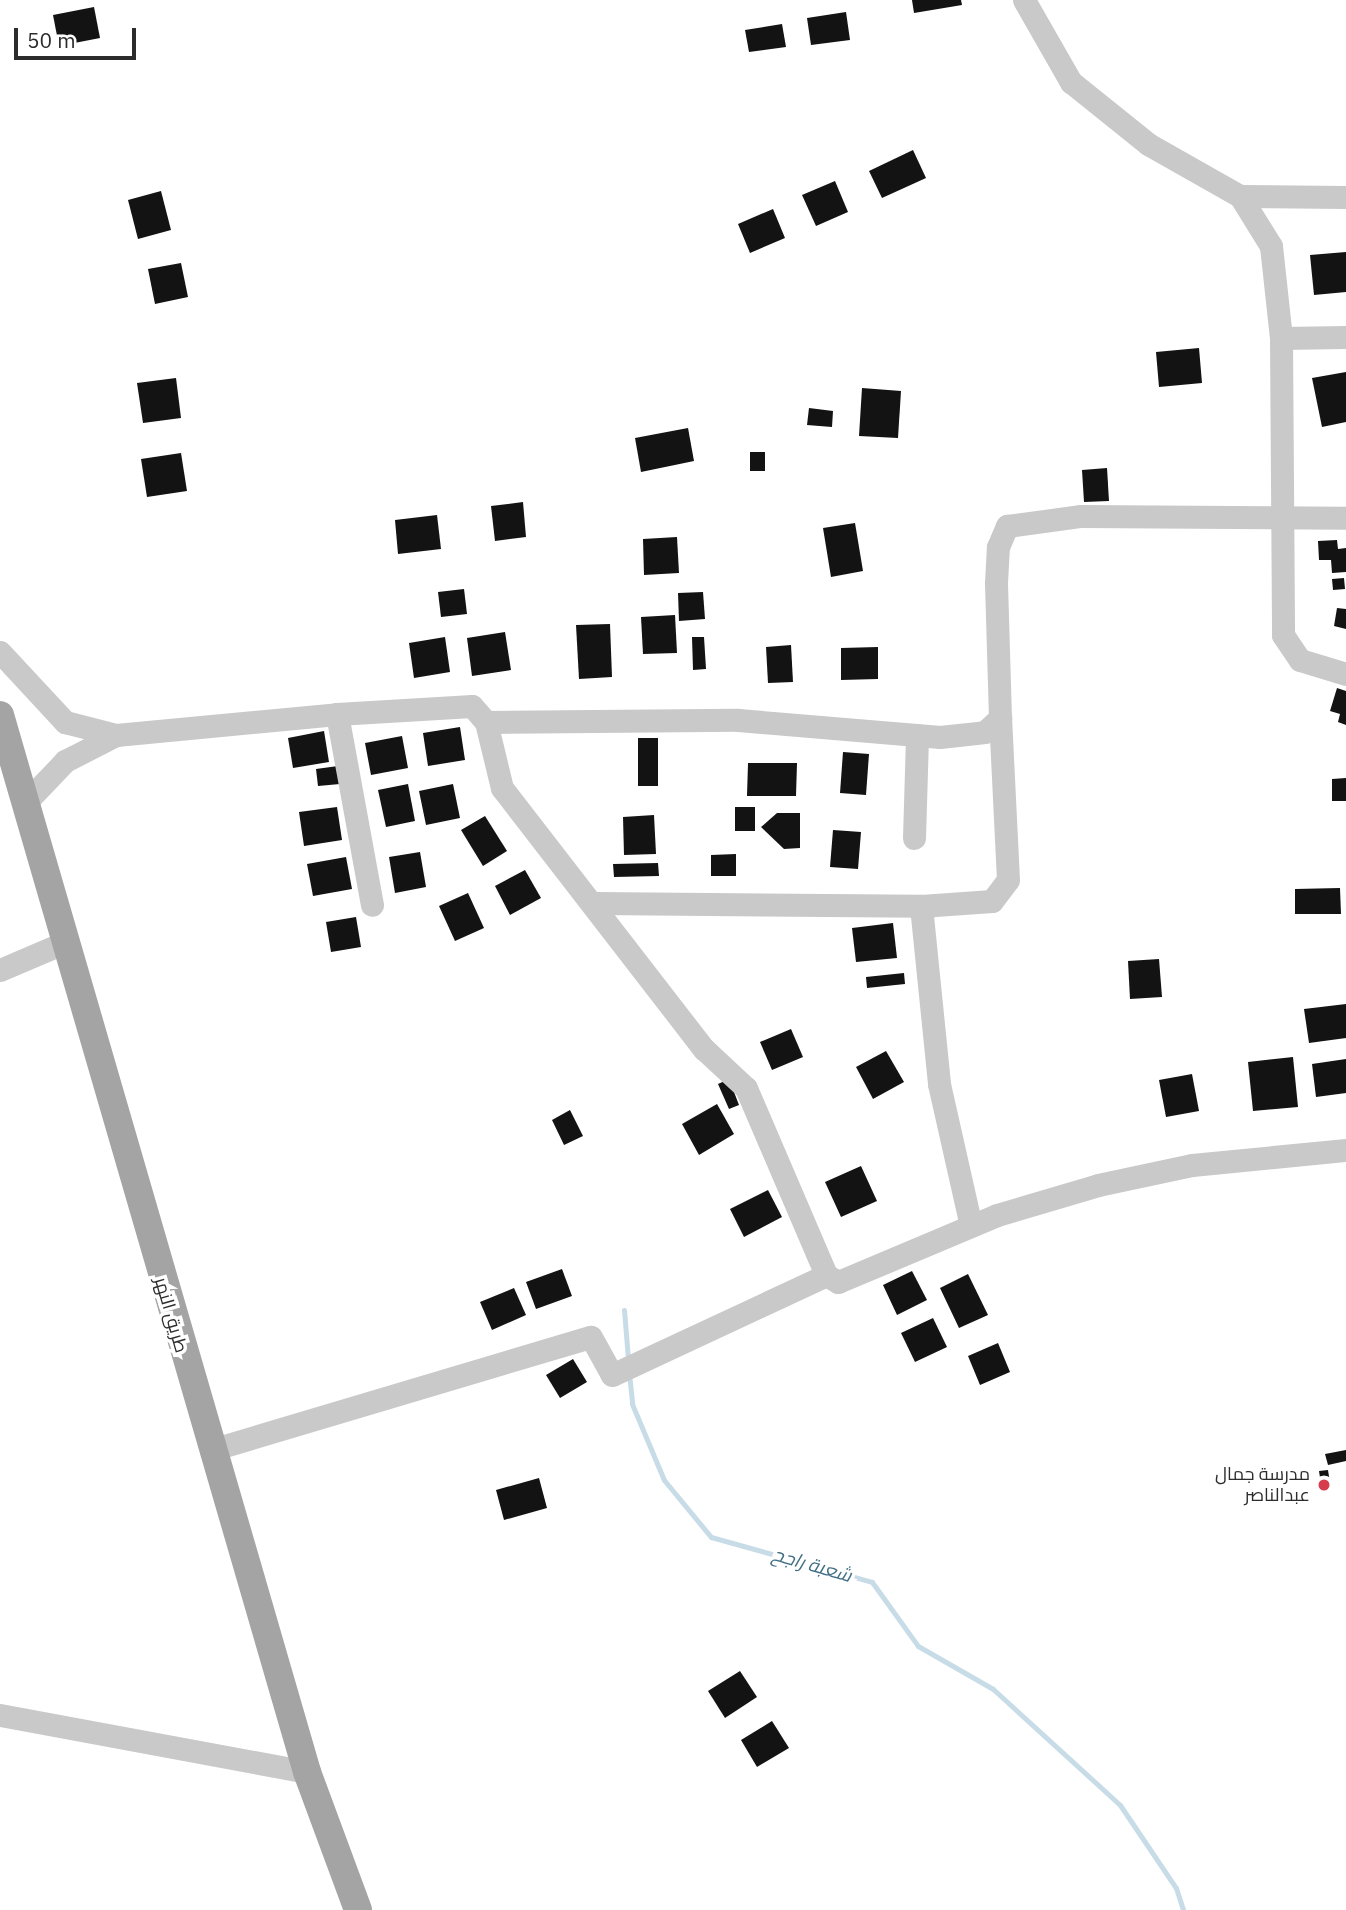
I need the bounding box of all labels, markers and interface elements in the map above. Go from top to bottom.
scale bar [18,14,140,58]
text: 50 m [27,26,76,54]
street label: طريق النهر [150,1275,192,1355]
place label: مدرسة جمال عبدالناصر [1215,1464,1310,1506]
marker: مدرسة جمال عبدالناصر [1316,1477,1332,1493]
water label: شعبة راجح [770,1543,854,1587]

